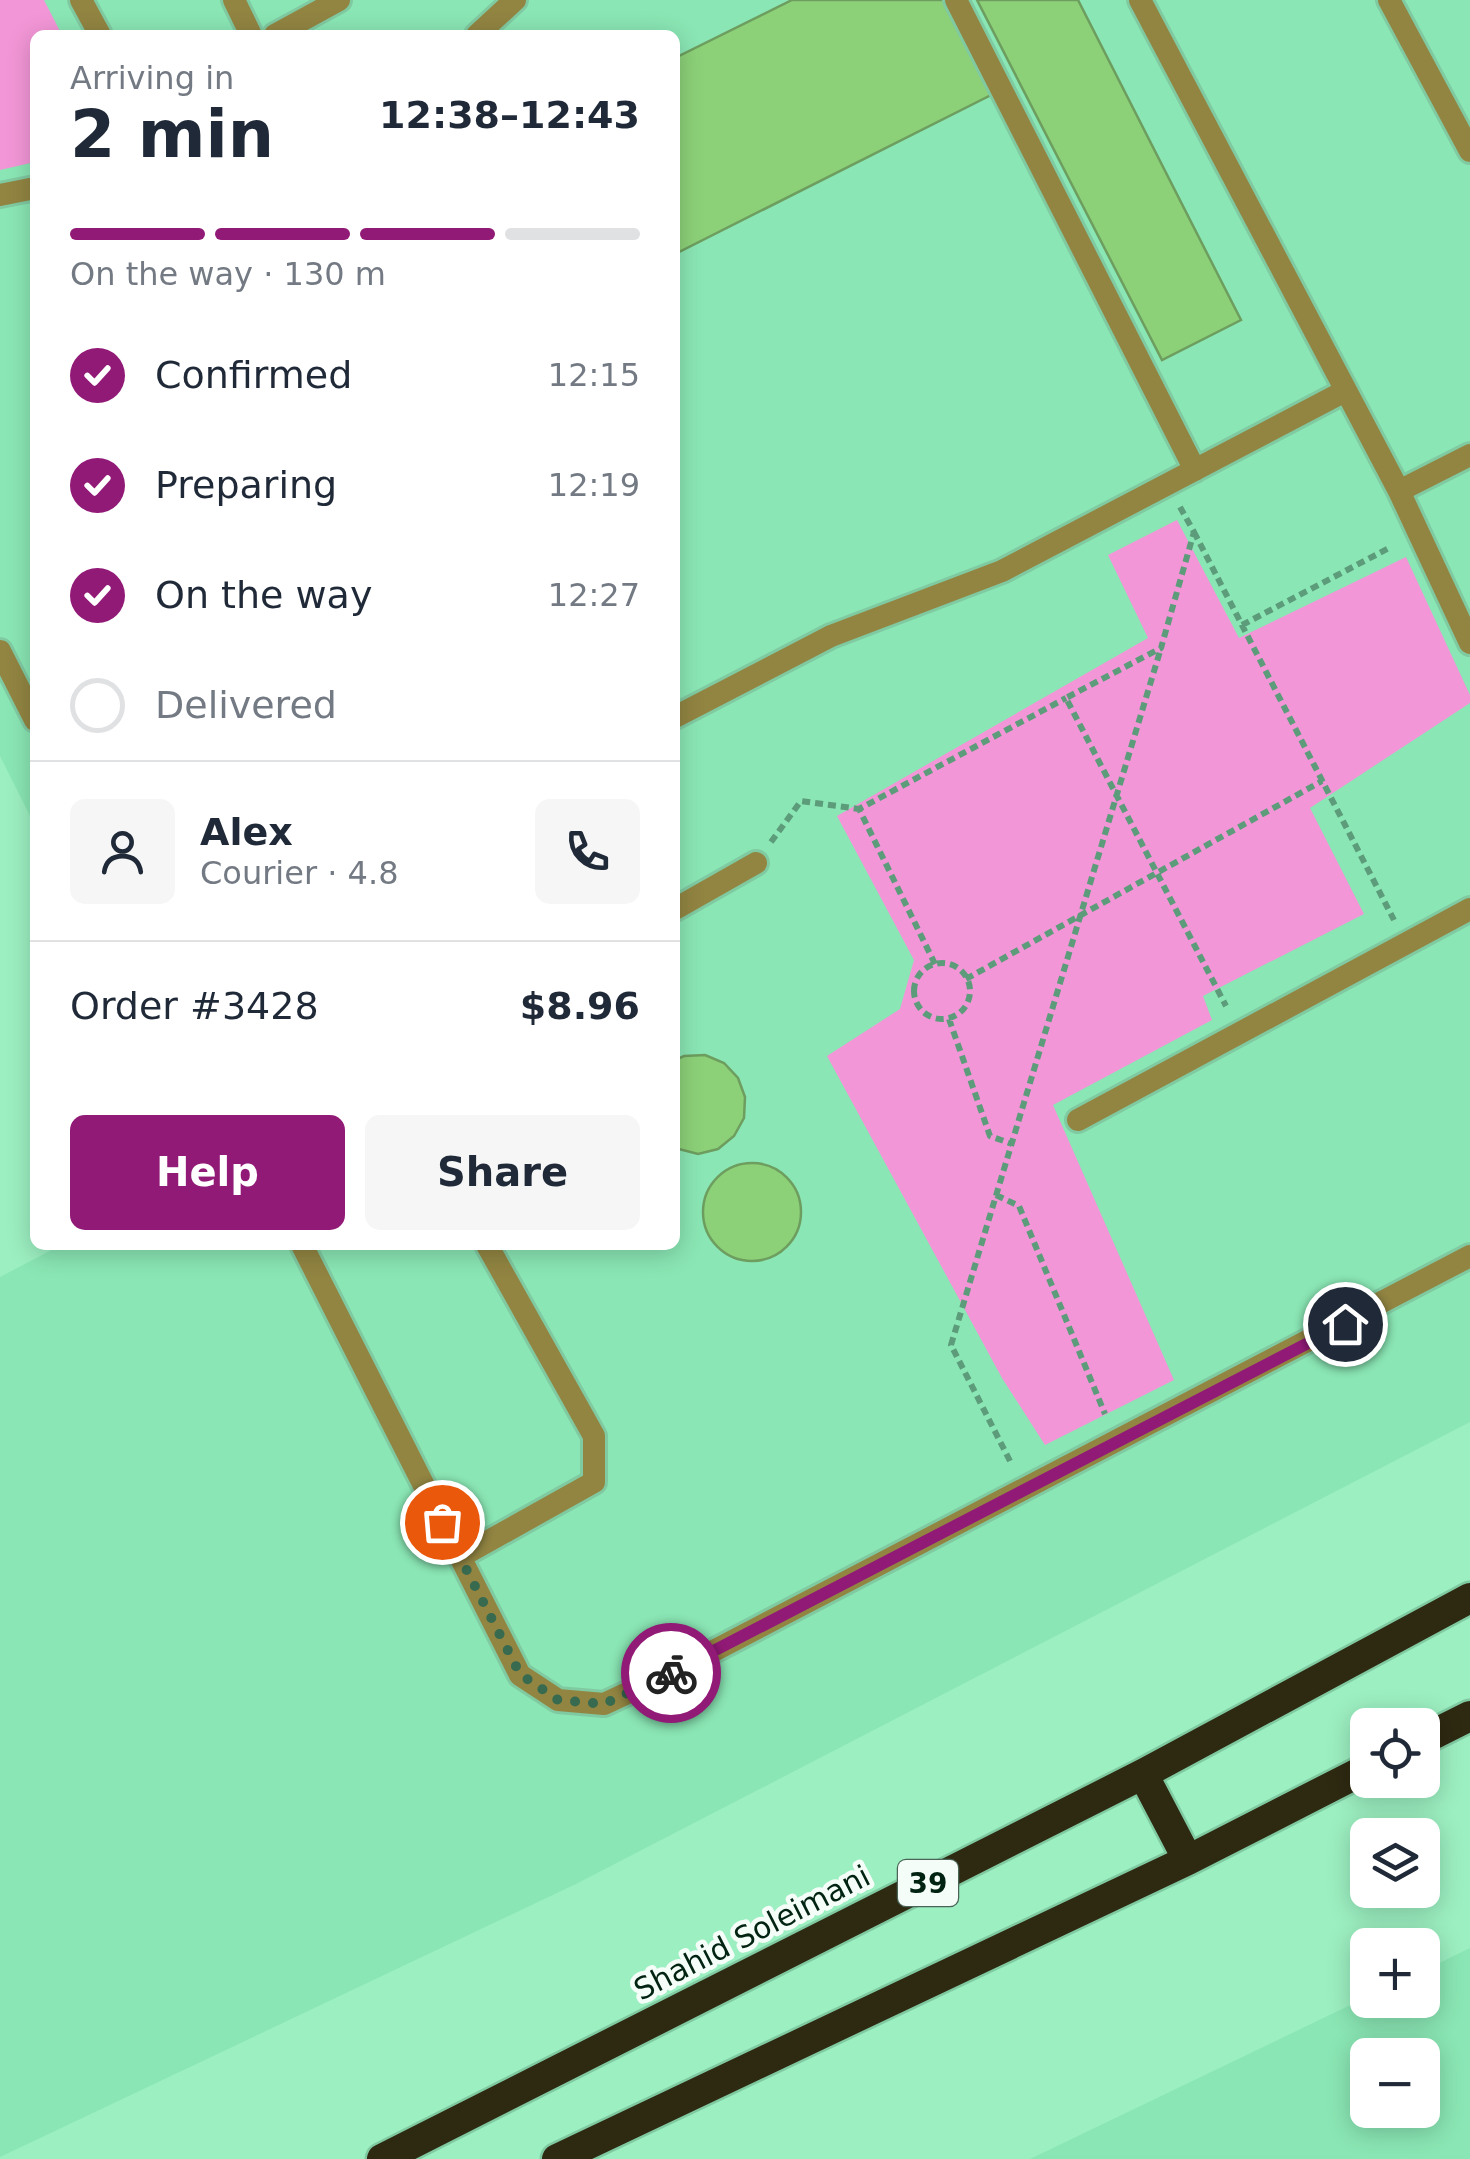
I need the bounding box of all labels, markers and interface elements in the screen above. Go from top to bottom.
text: Arriving in [70,59,234,97]
text: 12:38–12:43 [379,93,640,137]
text: 2 min [70,97,274,172]
text: On the way · 130 m [70,255,386,293]
icon: check [70,348,125,403]
text: Confirmed [155,353,352,397]
text: 12:15 [548,356,640,394]
icon: check [70,458,125,513]
text: Preparing [155,463,337,507]
text: 12:19 [548,466,640,504]
icon: check [70,568,125,623]
text: On the way [155,573,372,617]
text: 12:27 [548,576,640,614]
text: Delivered [155,683,337,727]
button: person [70,799,175,904]
button: phone [535,799,640,904]
text: Alex [200,810,293,854]
text: Courier · 4.8 [200,854,399,892]
text: Order #3428 [70,984,319,1028]
text: $8.96 [520,984,640,1028]
button: Help [70,1115,345,1230]
button: Share [365,1115,640,1230]
pin [1303,1282,1388,1367]
icon: home [1318,1297,1373,1352]
pin [400,1480,485,1565]
icon: bag [415,1495,470,1550]
courier [621,1623,721,1723]
icon: bike [644,1646,699,1701]
map controls [1350,1708,1440,2128]
button: locate [1350,1708,1440,1798]
button: layers [1350,1818,1440,1908]
street label: Shahid Soleimani [628,1858,875,2007]
road number: 39 [898,1860,958,1906]
button: + [1350,1928,1440,2018]
button: − [1350,2038,1440,2128]

